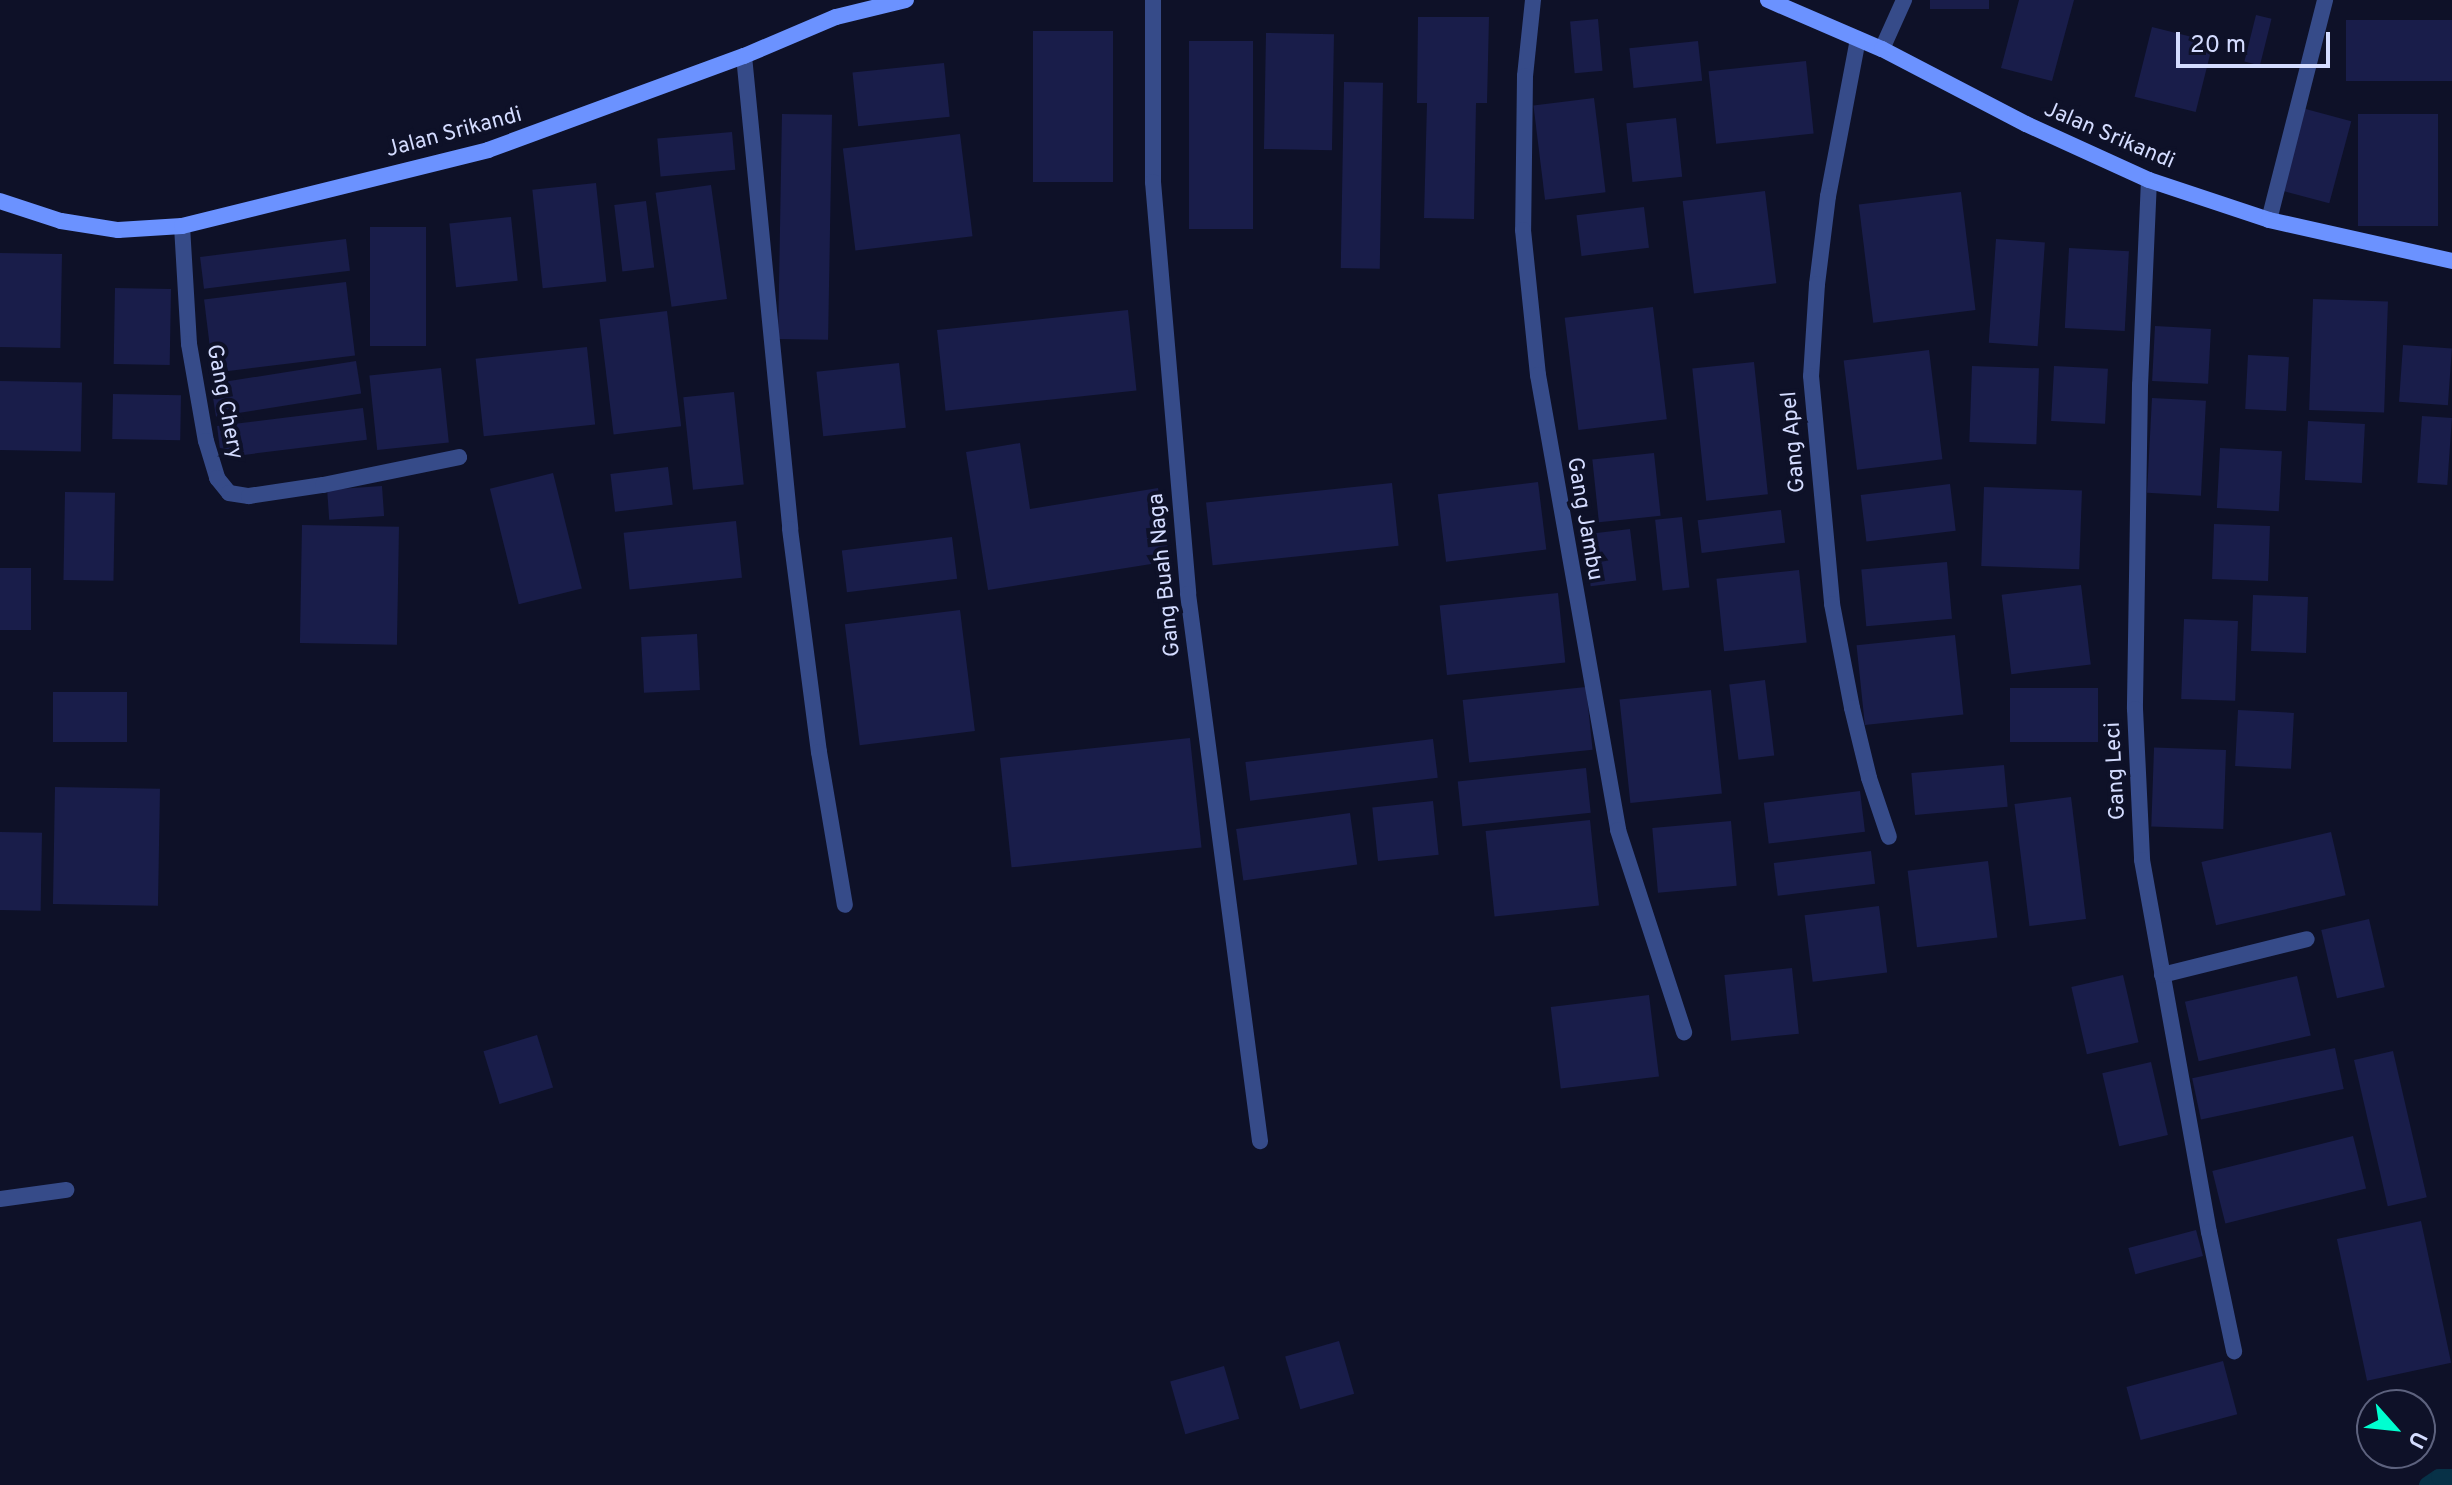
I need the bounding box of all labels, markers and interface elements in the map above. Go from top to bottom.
scale bar [2180,16,2334,66]
text: 20 m [2190,31,2246,61]
street label: Jalan Srikandi [2040,97,2178,175]
street label: Jalan Srikandi [383,102,525,164]
street label: Gang Chery [200,342,248,462]
street label: Gang Apel [1776,390,1812,494]
street label: Gang Jambu [1560,455,1608,583]
street label: Gang Buah Naga [1143,492,1187,658]
street label: Gang Leci [2100,721,2132,821]
north arrow [2356,1389,2436,1469]
text: U [2400,1426,2432,1452]

